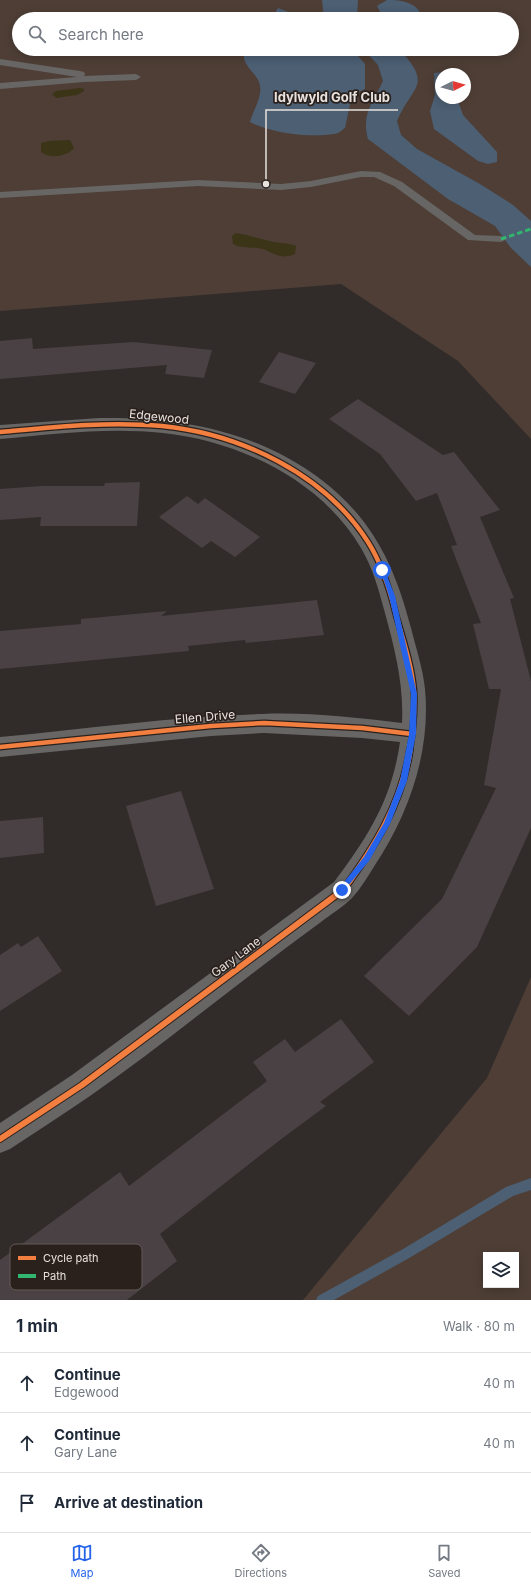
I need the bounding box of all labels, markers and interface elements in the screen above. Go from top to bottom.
search box [12,12,519,56]
icon: search [26,23,48,45]
text: Search here [58,25,144,44]
north arrow [435,68,471,104]
callout: Idylwyld Golf Club [266,85,398,110]
text: Idylwyld Golf Club [274,89,390,105]
street label: Edgewood [128,406,190,427]
route start [373,561,391,579]
street label: Ellen Drive [174,706,236,727]
route end [333,881,351,899]
street label: Gary Lane [208,933,263,980]
legend [10,1244,142,1290]
text: Cycle path [43,1251,99,1265]
map controls [483,1252,519,1288]
button: layers [483,1252,519,1288]
text: Path [43,1269,66,1283]
text: 1 min [16,1316,58,1336]
text: Walk · 80 m [443,1318,515,1334]
text: Continue [54,1365,121,1384]
icon: ahead [16,1372,38,1394]
text: 40 m [483,1375,515,1391]
text: Edgewood [54,1384,119,1400]
text: Continue [54,1425,121,1444]
icon: ahead [16,1432,38,1454]
text: 40 m [483,1435,515,1451]
text: Gary Lane [54,1444,117,1460]
icon: arrive [16,1492,38,1514]
text: Arrive at destination [54,1493,203,1512]
tab: Map [71,1542,93,1580]
tab: Directions [235,1542,287,1580]
tab: Saved [428,1542,460,1580]

